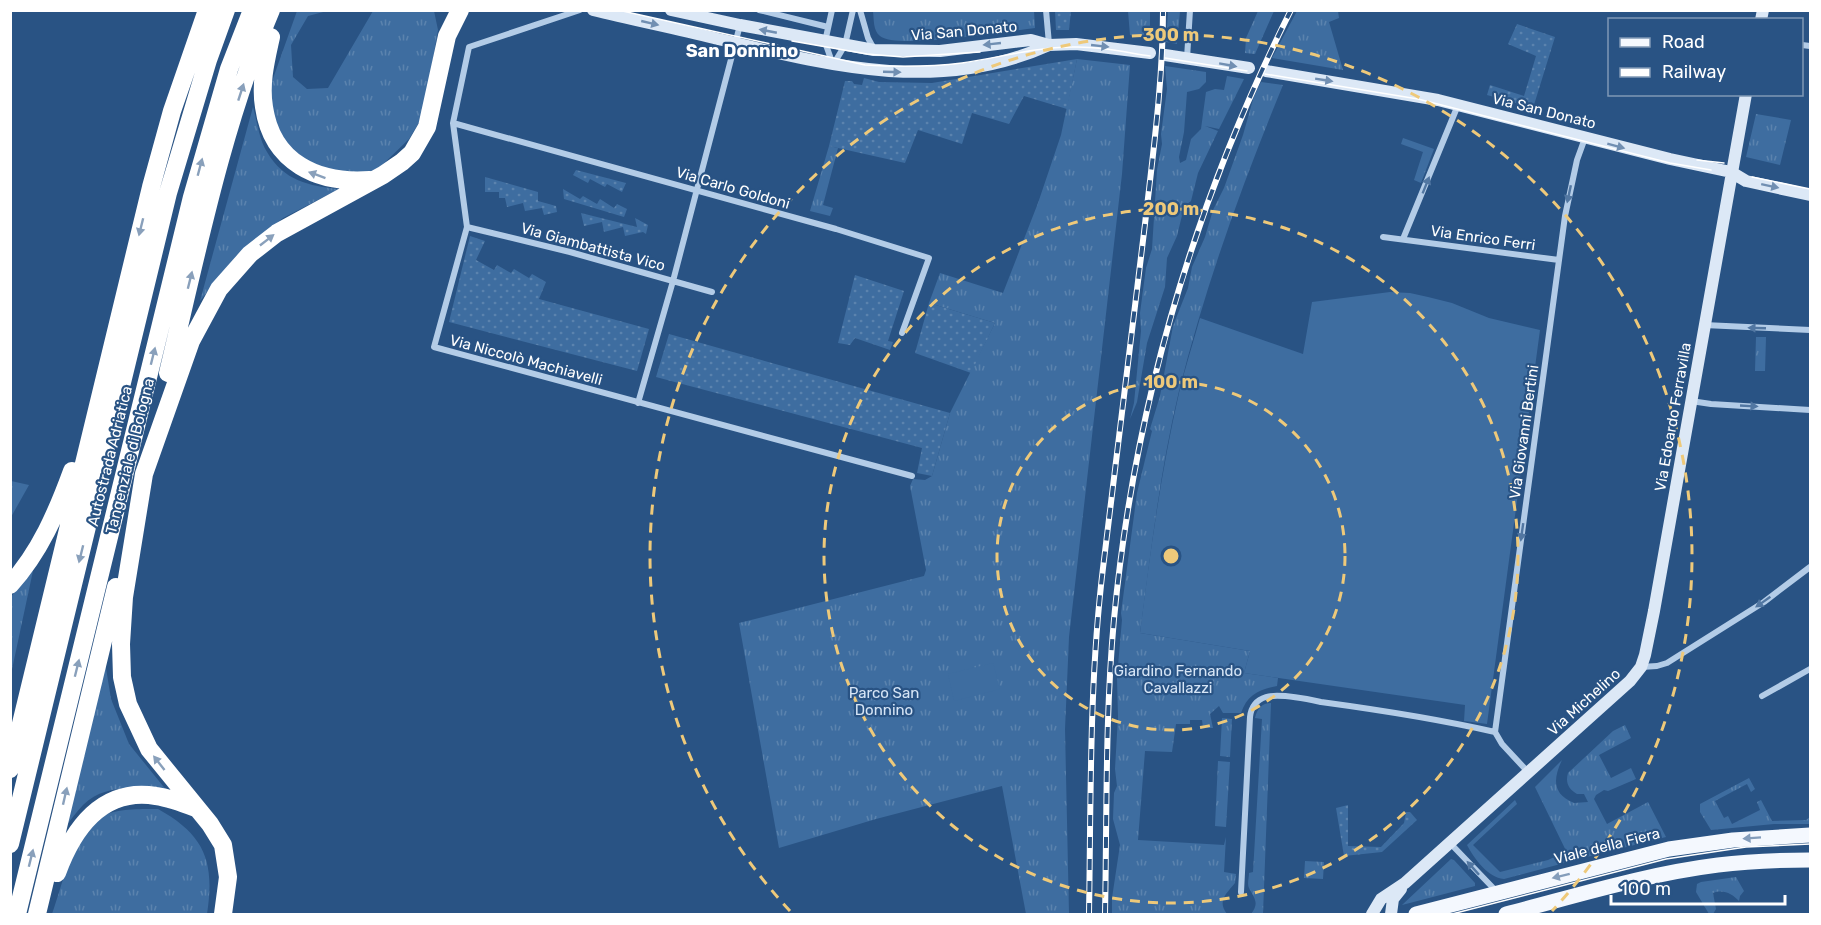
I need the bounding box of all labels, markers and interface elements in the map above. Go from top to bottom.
street label: Via San Donato [910,17,1018,45]
legend [1608,18,1803,96]
one-way arrow [641,19,660,29]
text: 300 m [1143,24,1199,46]
one-way arrow [758,26,777,35]
text: Road [1662,31,1705,53]
district label: San Donnino [686,40,798,62]
one-way arrow [982,40,1001,49]
one-way arrow [1090,41,1109,51]
one-way arrow [1218,60,1237,69]
text: Railway [1662,61,1726,83]
one-way arrow [882,67,901,77]
one-way arrow [1315,76,1334,85]
one-way arrow [237,83,246,101]
street label: Via San Donato [1490,89,1598,133]
one-way arrow [1607,141,1626,151]
one-way arrow [196,158,205,176]
street label: Via Carlo Goldoni [674,163,792,213]
one-way arrow [308,169,326,179]
one-way arrow [1422,176,1431,194]
one-way arrow [1761,182,1780,191]
one-way arrow [1564,184,1574,203]
text: 200 m [1143,198,1199,220]
one-way arrow [136,218,146,236]
street label: Via Giambattista Vico [519,219,667,275]
street label: Via Enrico Ferri [1430,222,1536,254]
one-way arrow [259,234,275,247]
one-way arrow [186,271,196,289]
one-way arrow [1748,323,1767,332]
street label: Via Niccolò Machiavelli [448,331,604,389]
street label: Via Edoardo Ferravilla [1651,341,1695,493]
one-way arrow [148,347,158,365]
street label: Via Giovanni Bertini [1506,364,1542,500]
text: 100 m [1144,371,1198,393]
street label: Tangenziale di Bologna [102,376,158,536]
street label: Autostrada Adriatica [84,384,136,528]
one-way arrow [1739,402,1758,411]
one-way arrow [1518,523,1527,542]
one-way arrow [76,544,86,563]
centre of rings [1161,546,1181,566]
one-way arrow [1756,596,1772,608]
one-way arrow [73,659,83,677]
park label: Giardino Fernando Cavallazzi [1114,662,1242,697]
street label: Via Michelino [1544,665,1624,739]
park label: Parco San Donnino [849,684,919,719]
one-way arrow [154,755,166,770]
one-way arrow [61,787,71,806]
street label: Viale della Fiera [1552,824,1662,868]
one-way arrow [1743,834,1762,843]
one-way arrow [27,849,37,867]
one-way arrow [1467,861,1481,875]
scale bar [1611,868,1785,906]
one-way arrow [1552,872,1570,882]
text: 100 m [1620,878,1671,900]

